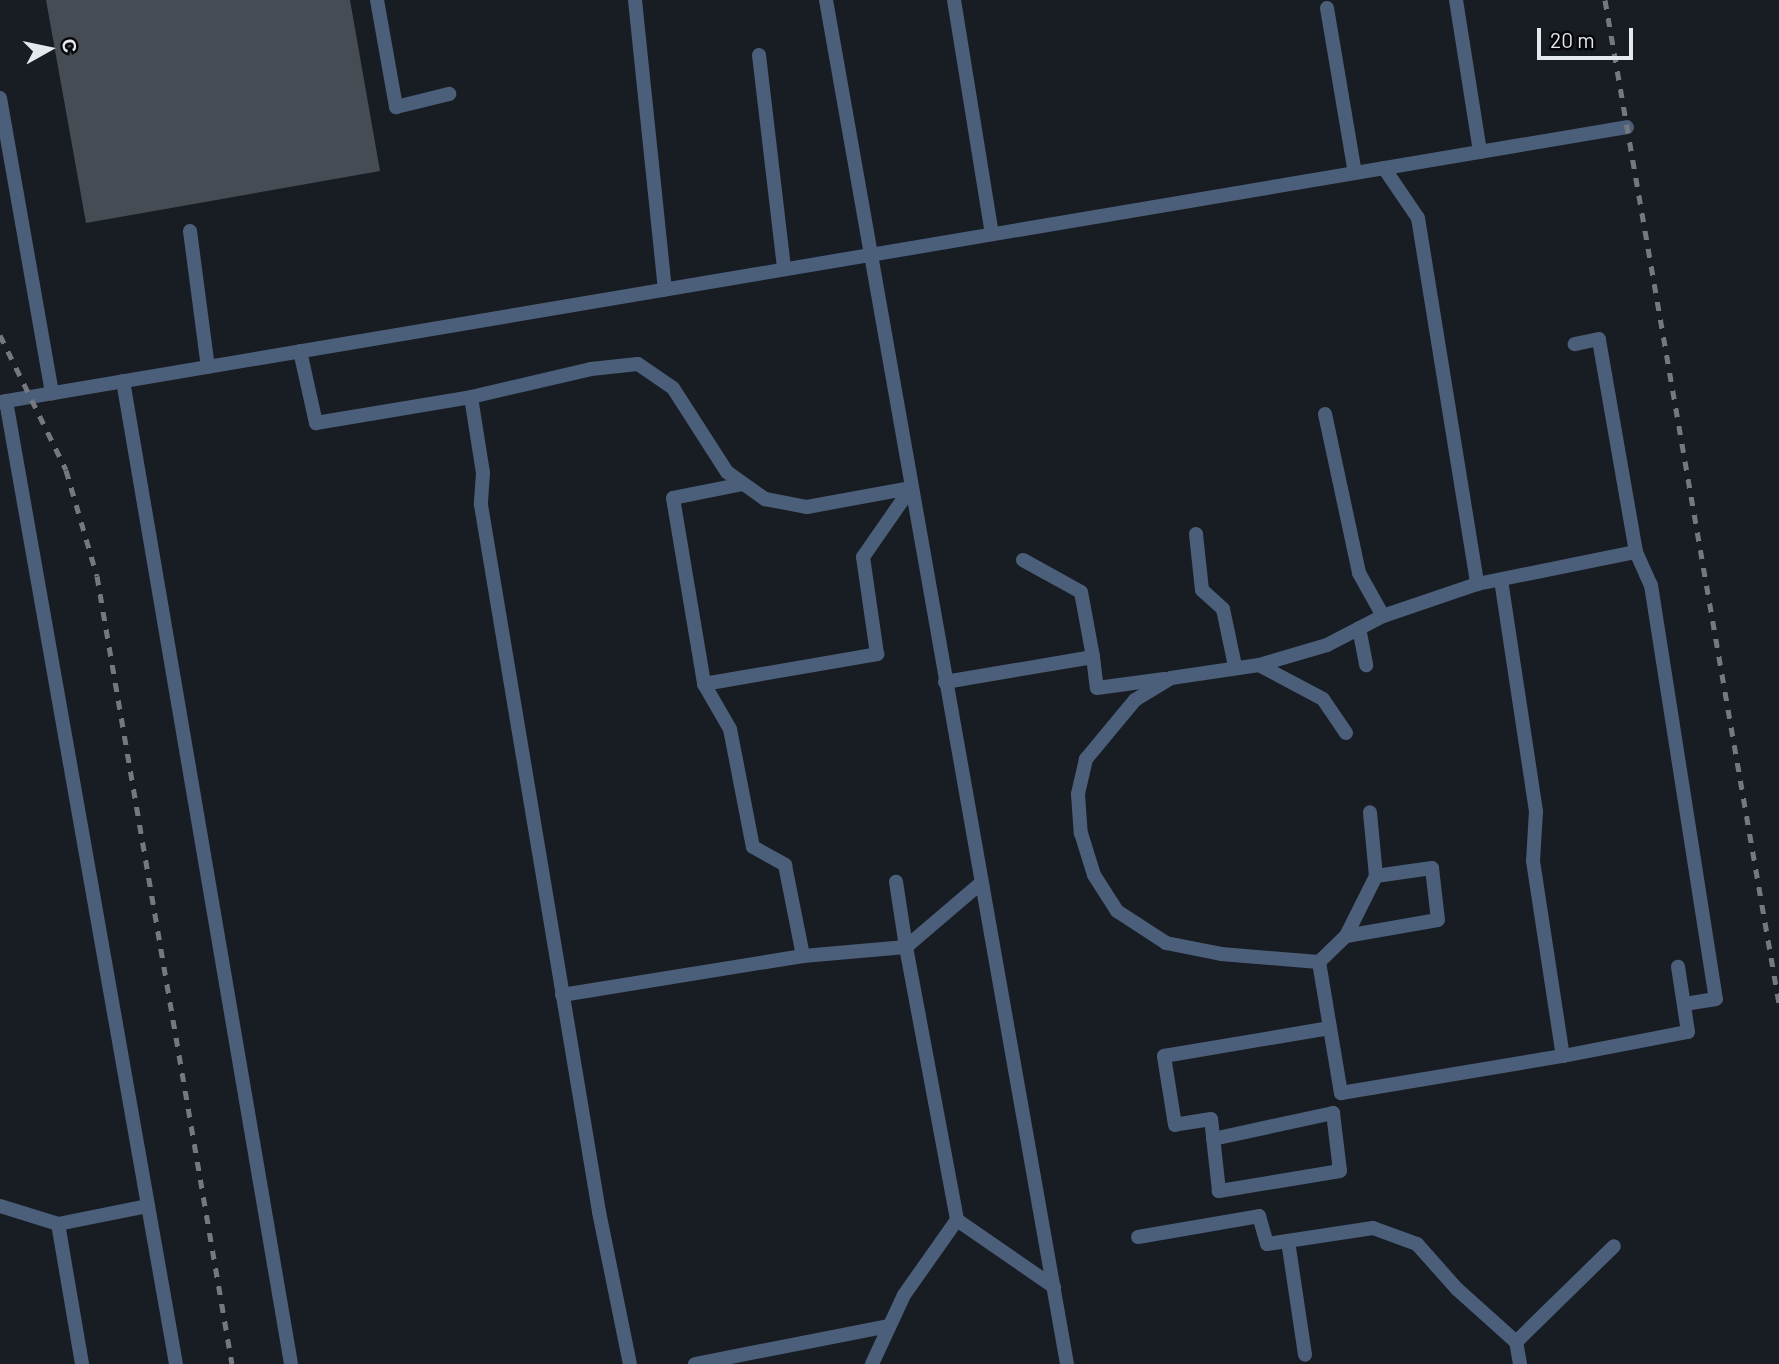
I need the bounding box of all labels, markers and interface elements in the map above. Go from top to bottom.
north arrow [14,14,84,84]
scale bar [1541,14,1637,58]
text: 20 m [1550,27,1595,52]
text: С [58,37,83,54]

